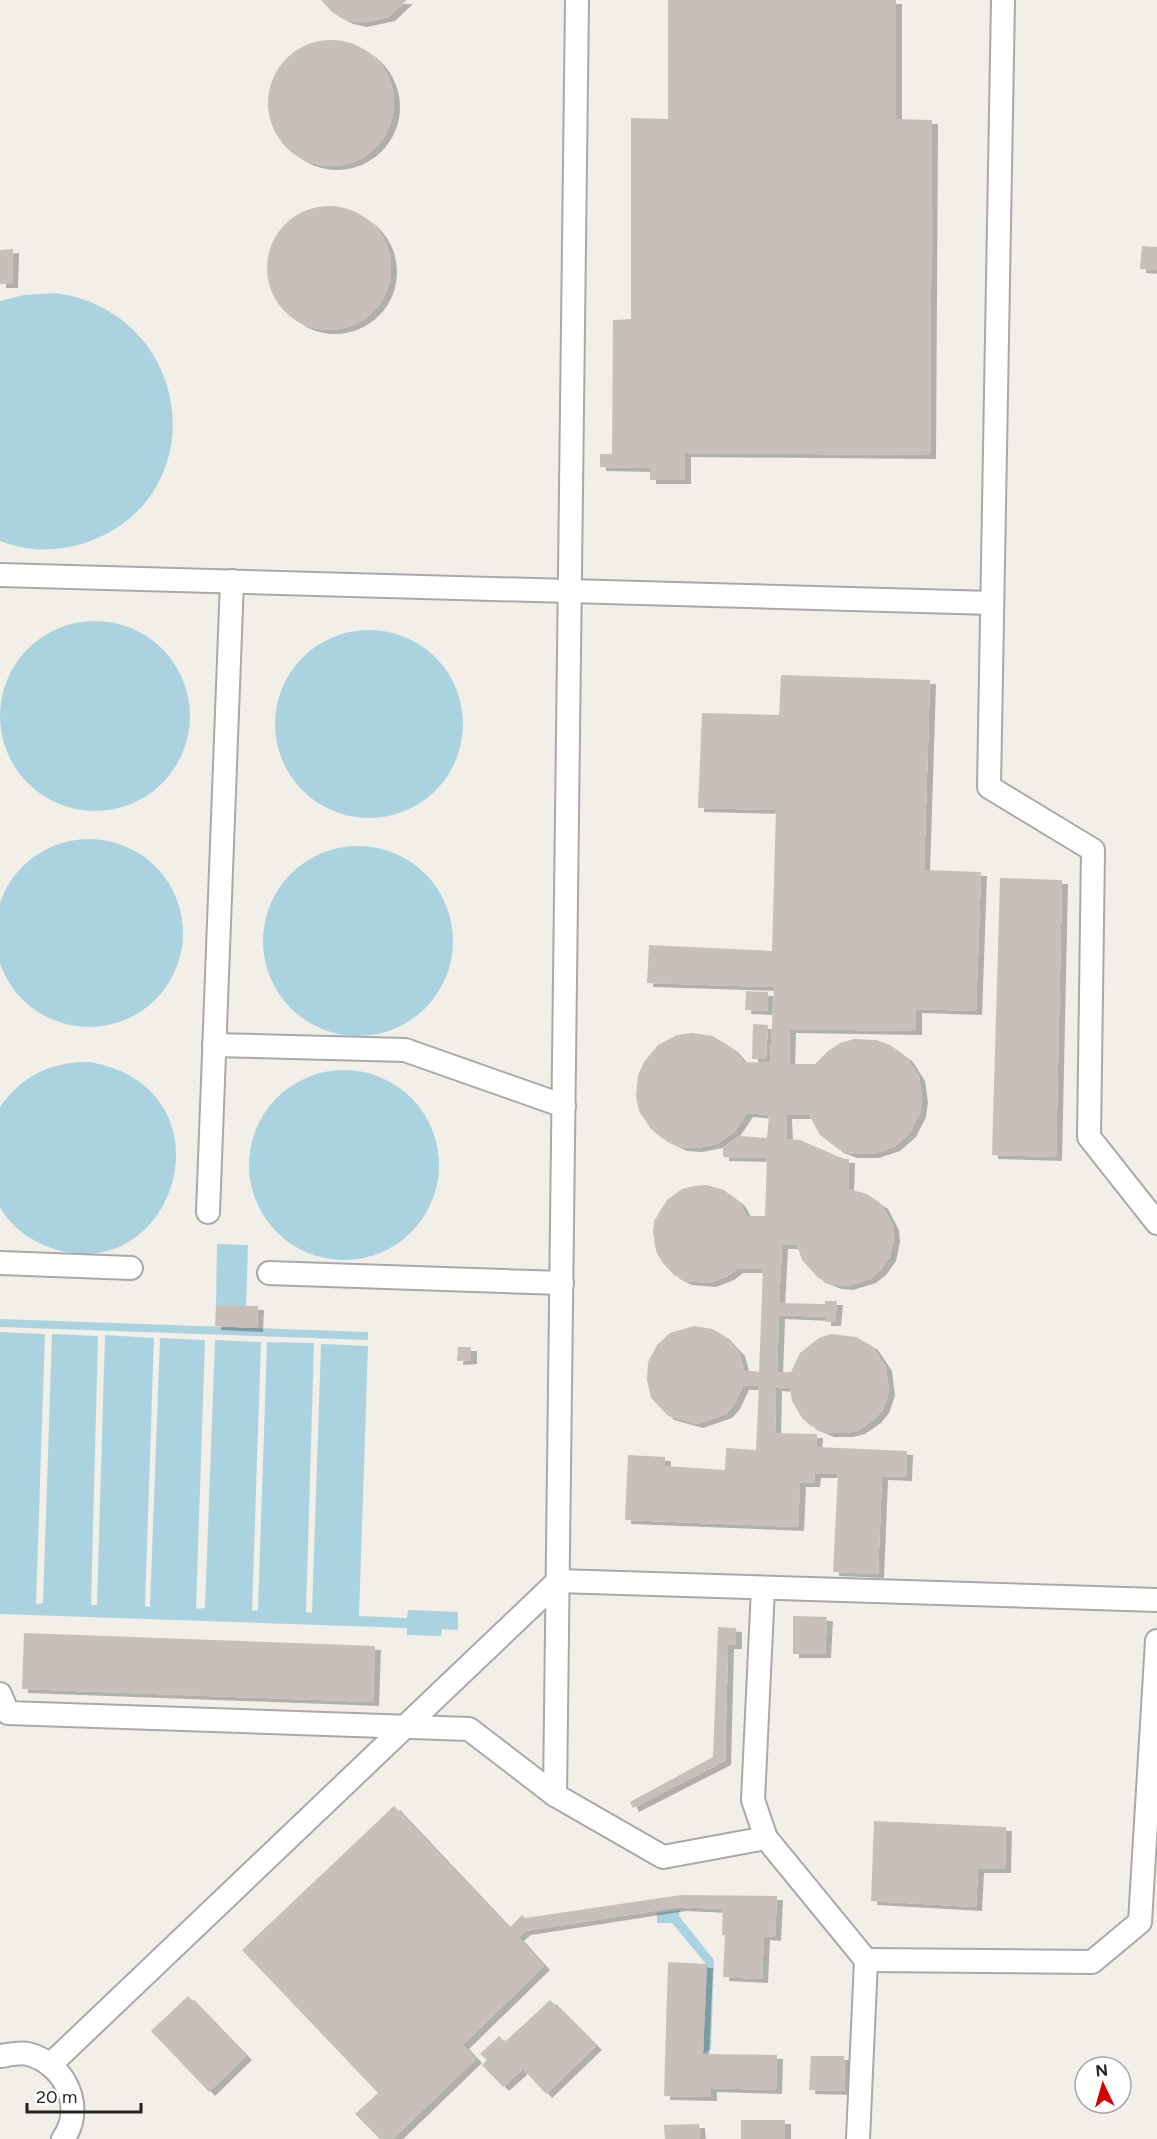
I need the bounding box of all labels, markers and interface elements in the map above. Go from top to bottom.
north arrow [1073,2055,1133,2115]
text: N [1095,2061,1109,2081]
scale bar [27,2076,141,2114]
text: 20 m [36,2086,77,2108]

